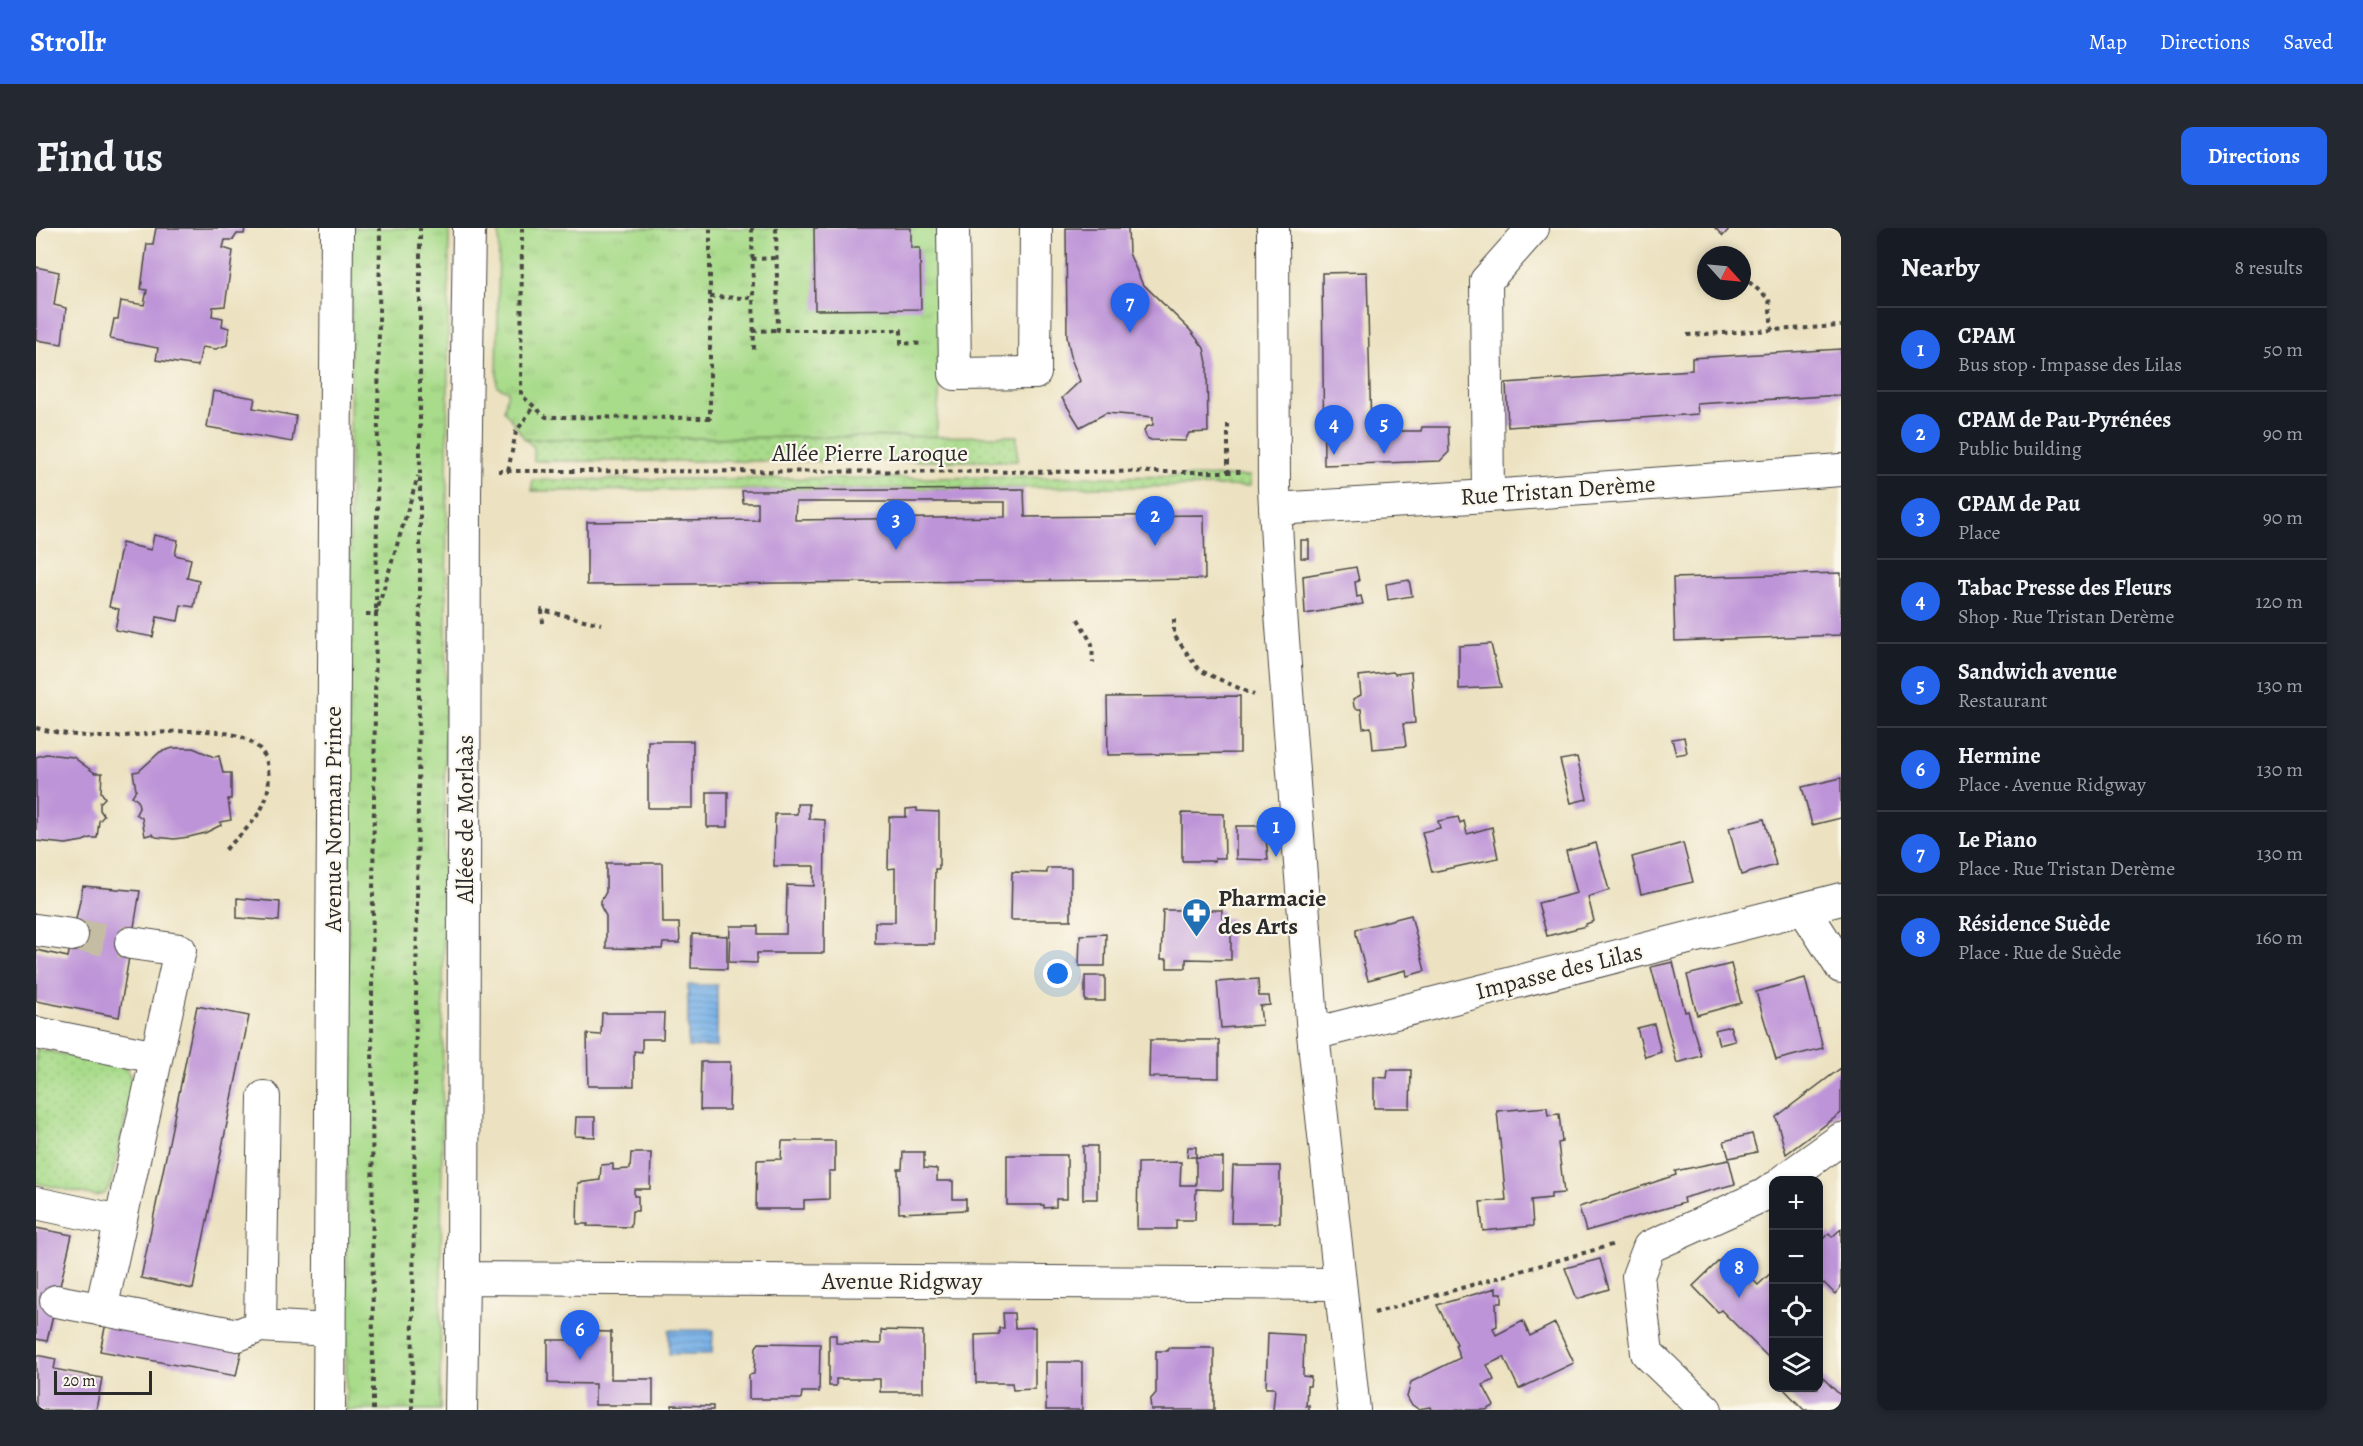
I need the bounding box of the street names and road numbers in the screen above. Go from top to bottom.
street label: Allée Pierre Laroque [771,437,968,469]
street label: Rue Tristan Derème [1459,467,1657,513]
street label: Avenue Norman Prince [317,706,349,933]
street label: Allées de Morlaàs [449,735,481,904]
street label: Impasse des Lilas [1472,935,1646,1007]
street label: Avenue Ridgway [821,1265,982,1297]

